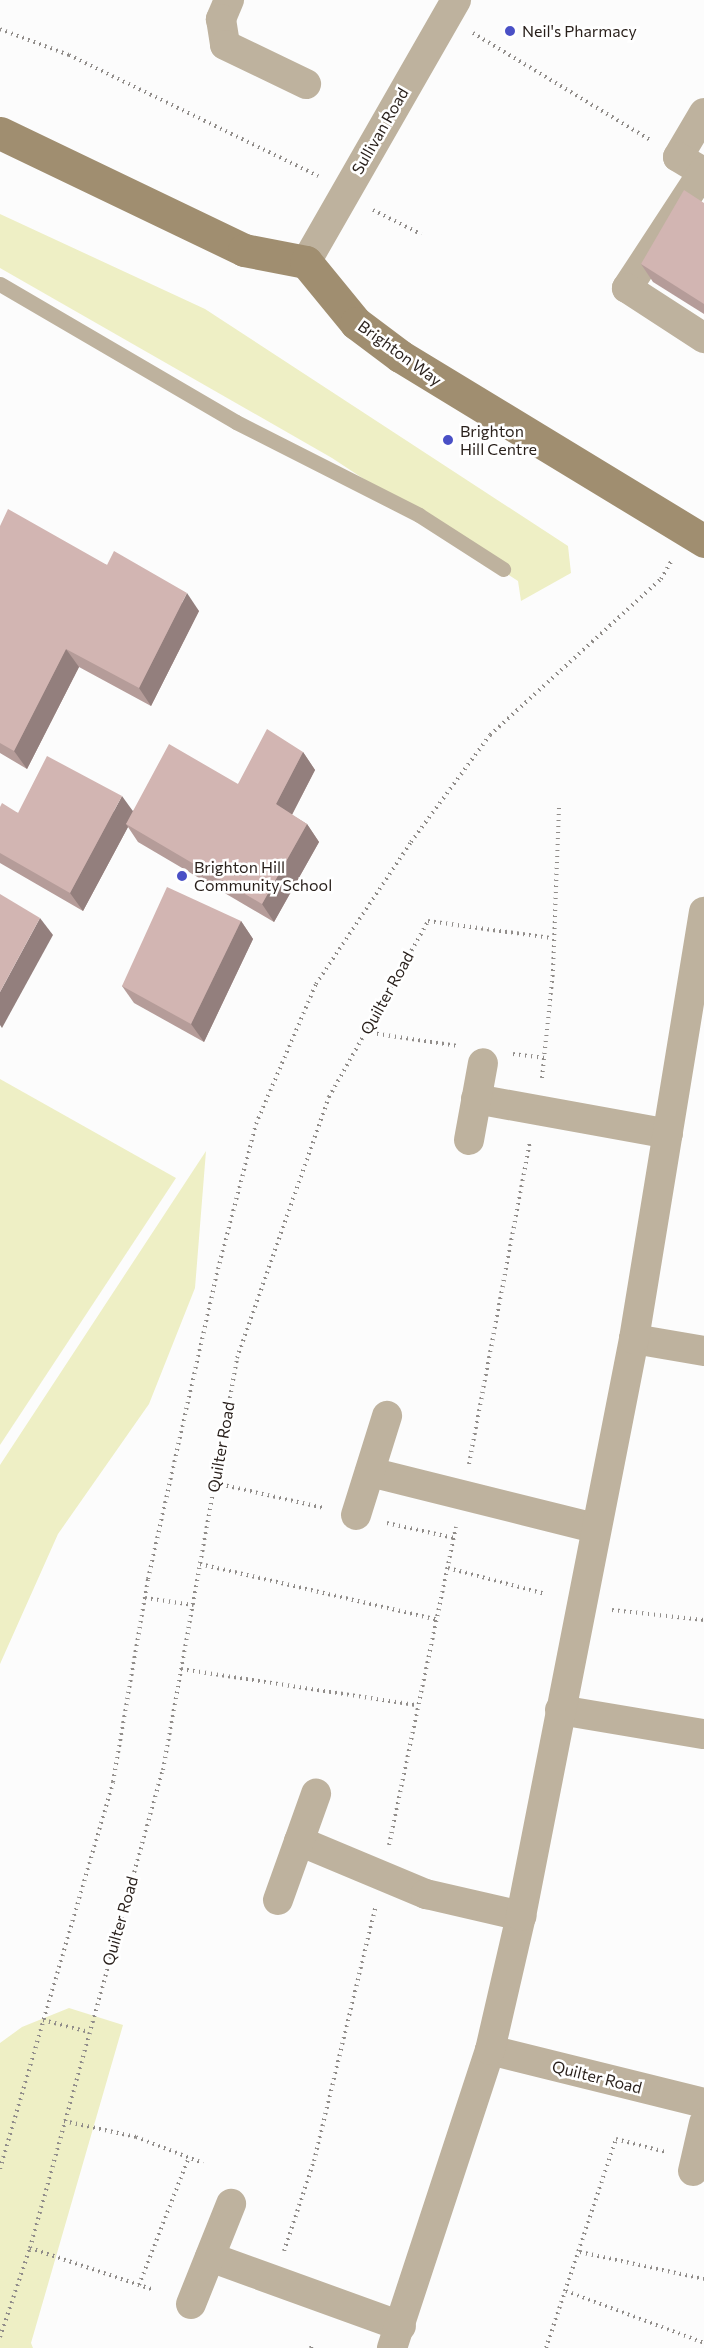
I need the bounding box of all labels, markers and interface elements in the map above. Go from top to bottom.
place label: Neil's Pharmacy [522,21,637,41]
marker: Neil's Pharmacy [503,24,517,38]
street label: Sullivan Road [348,84,412,178]
street label: Brighton Way [354,316,446,390]
place label: Brighton Hill Centre [460,421,537,459]
marker: Brighton Hill Centre [441,433,455,447]
place label: Brighton Hill Community School [194,857,332,895]
marker: Brighton Hill Community School [175,869,189,883]
street label: Quilter Road [356,948,418,1038]
street label: Quilter Road [204,1400,238,1494]
street label: Quilter Road [98,1874,142,1968]
street label: Quilter Road [550,2057,644,2097]

